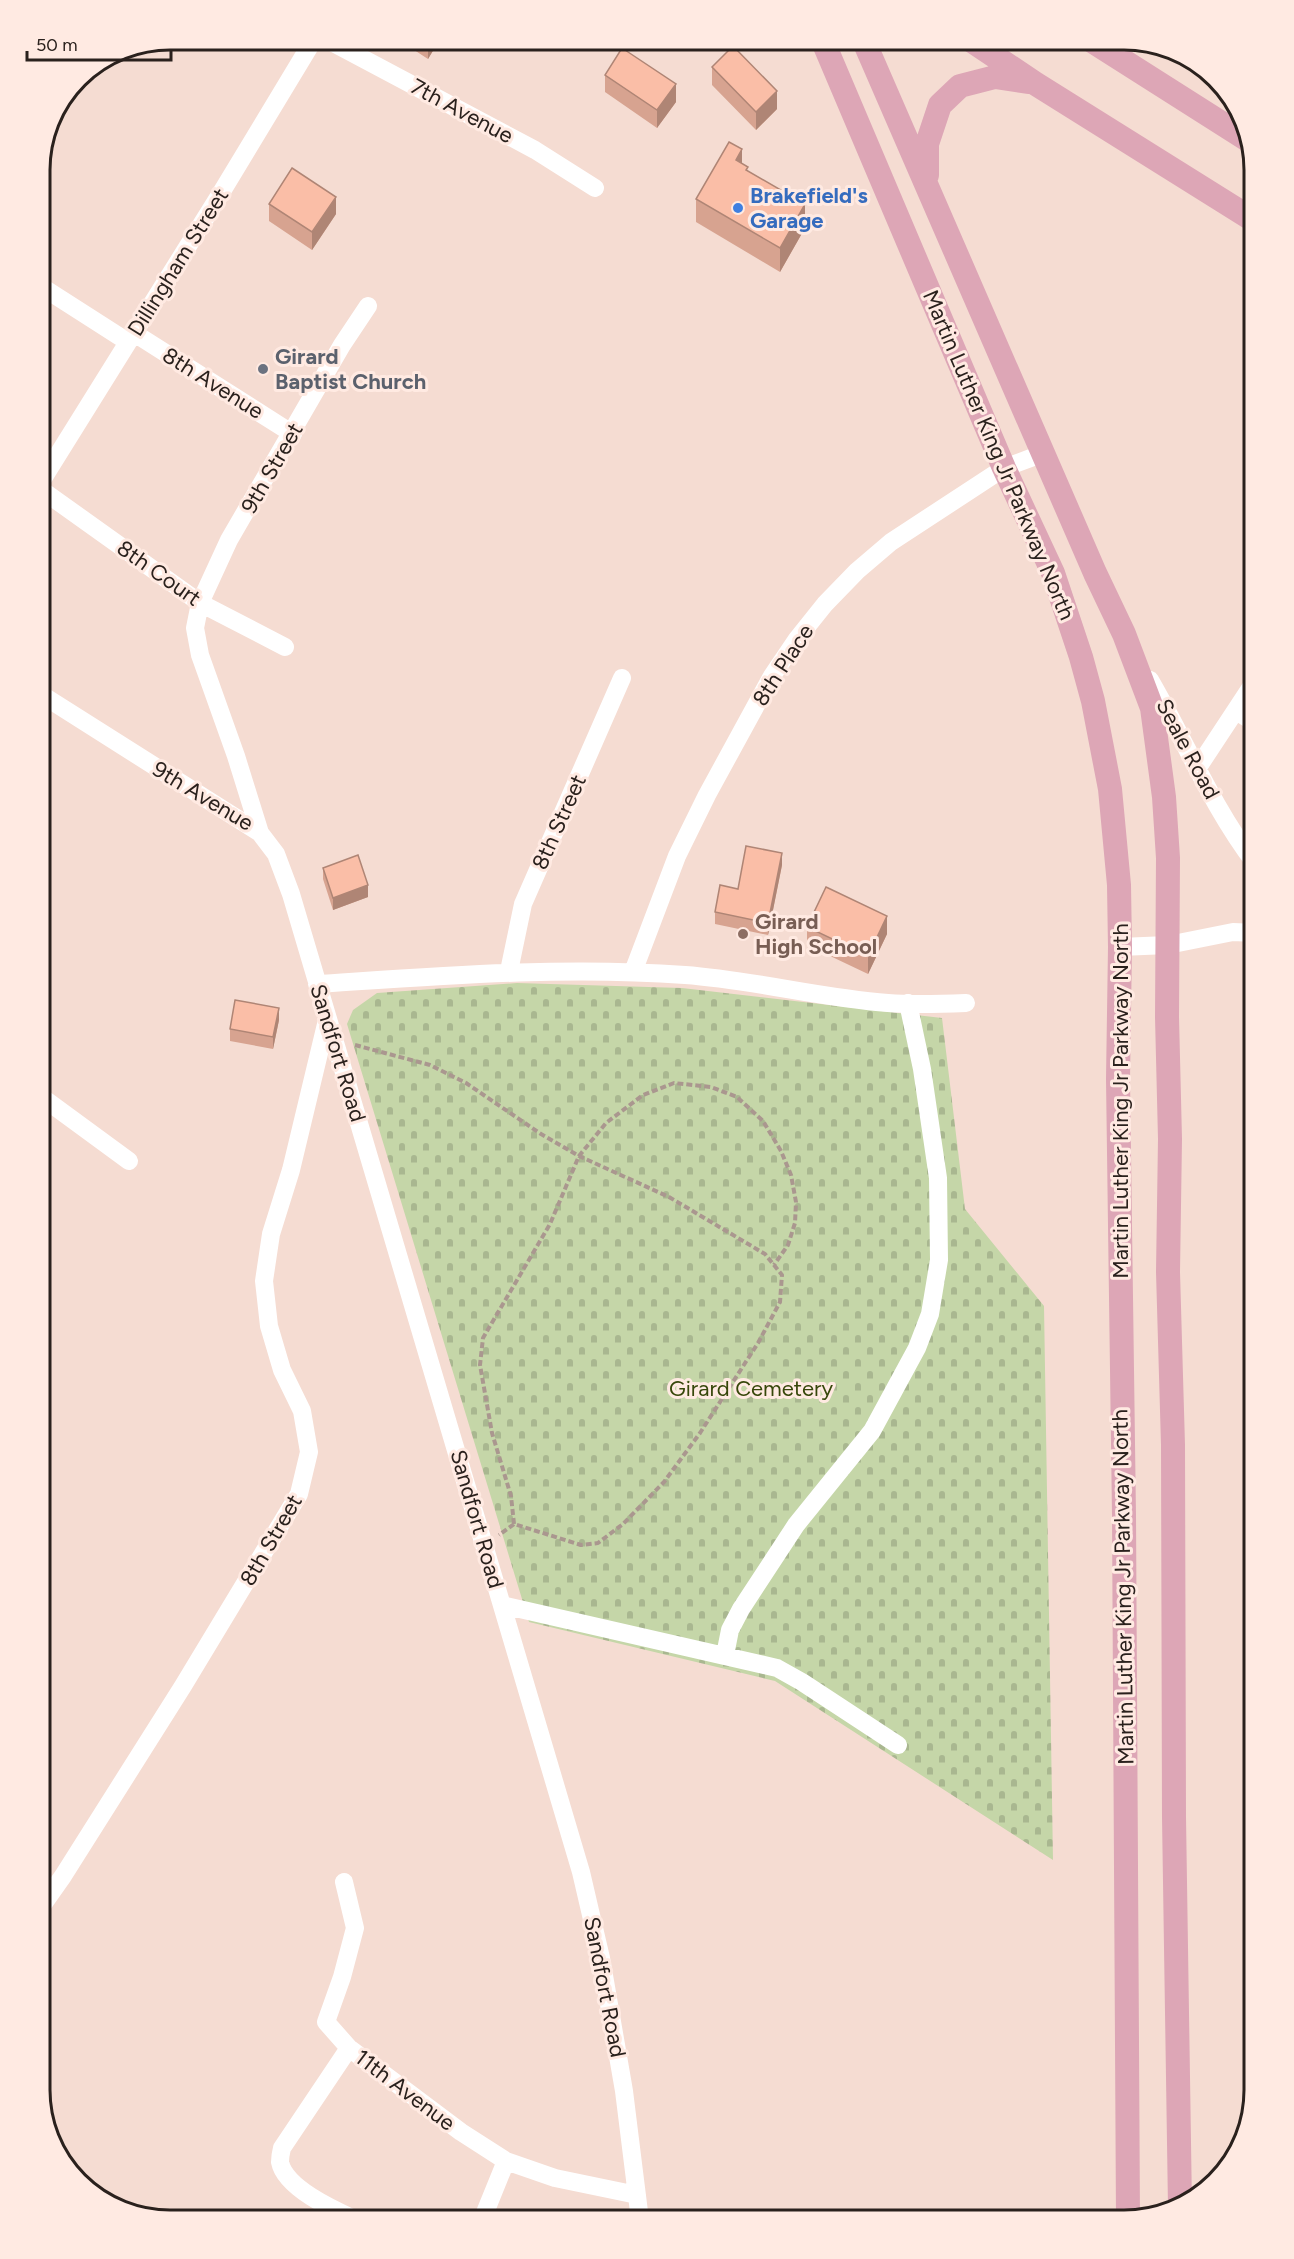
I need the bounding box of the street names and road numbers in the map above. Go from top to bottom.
street label: 7th Avenue [406,73,518,149]
street label: Dillingham Street [122,183,234,341]
street label: Martin Luther King Jr Parkway North [917,286,1081,624]
street label: 8th Avenue [158,341,268,425]
street label: 9th Street [235,418,309,518]
street label: 8th Court [112,534,206,612]
street label: 8th Place [747,619,819,711]
street label: Seale Road [1150,694,1226,804]
street label: 9th Avenue [148,755,258,837]
street label: 8th Street [526,770,592,874]
street label: Martin Luther King Jr Parkway North [1107,923,1134,1279]
street label: Sandfort Road [304,981,372,1125]
street label: Martin Luther King Jr Parkway North [1106,1409,1140,1765]
street label: Sandfort Road [444,1447,510,1591]
street label: 8th Street [234,1489,308,1591]
street label: Sandfort Road [578,1914,632,2060]
street label: 11th Avenue [350,2044,460,2136]

